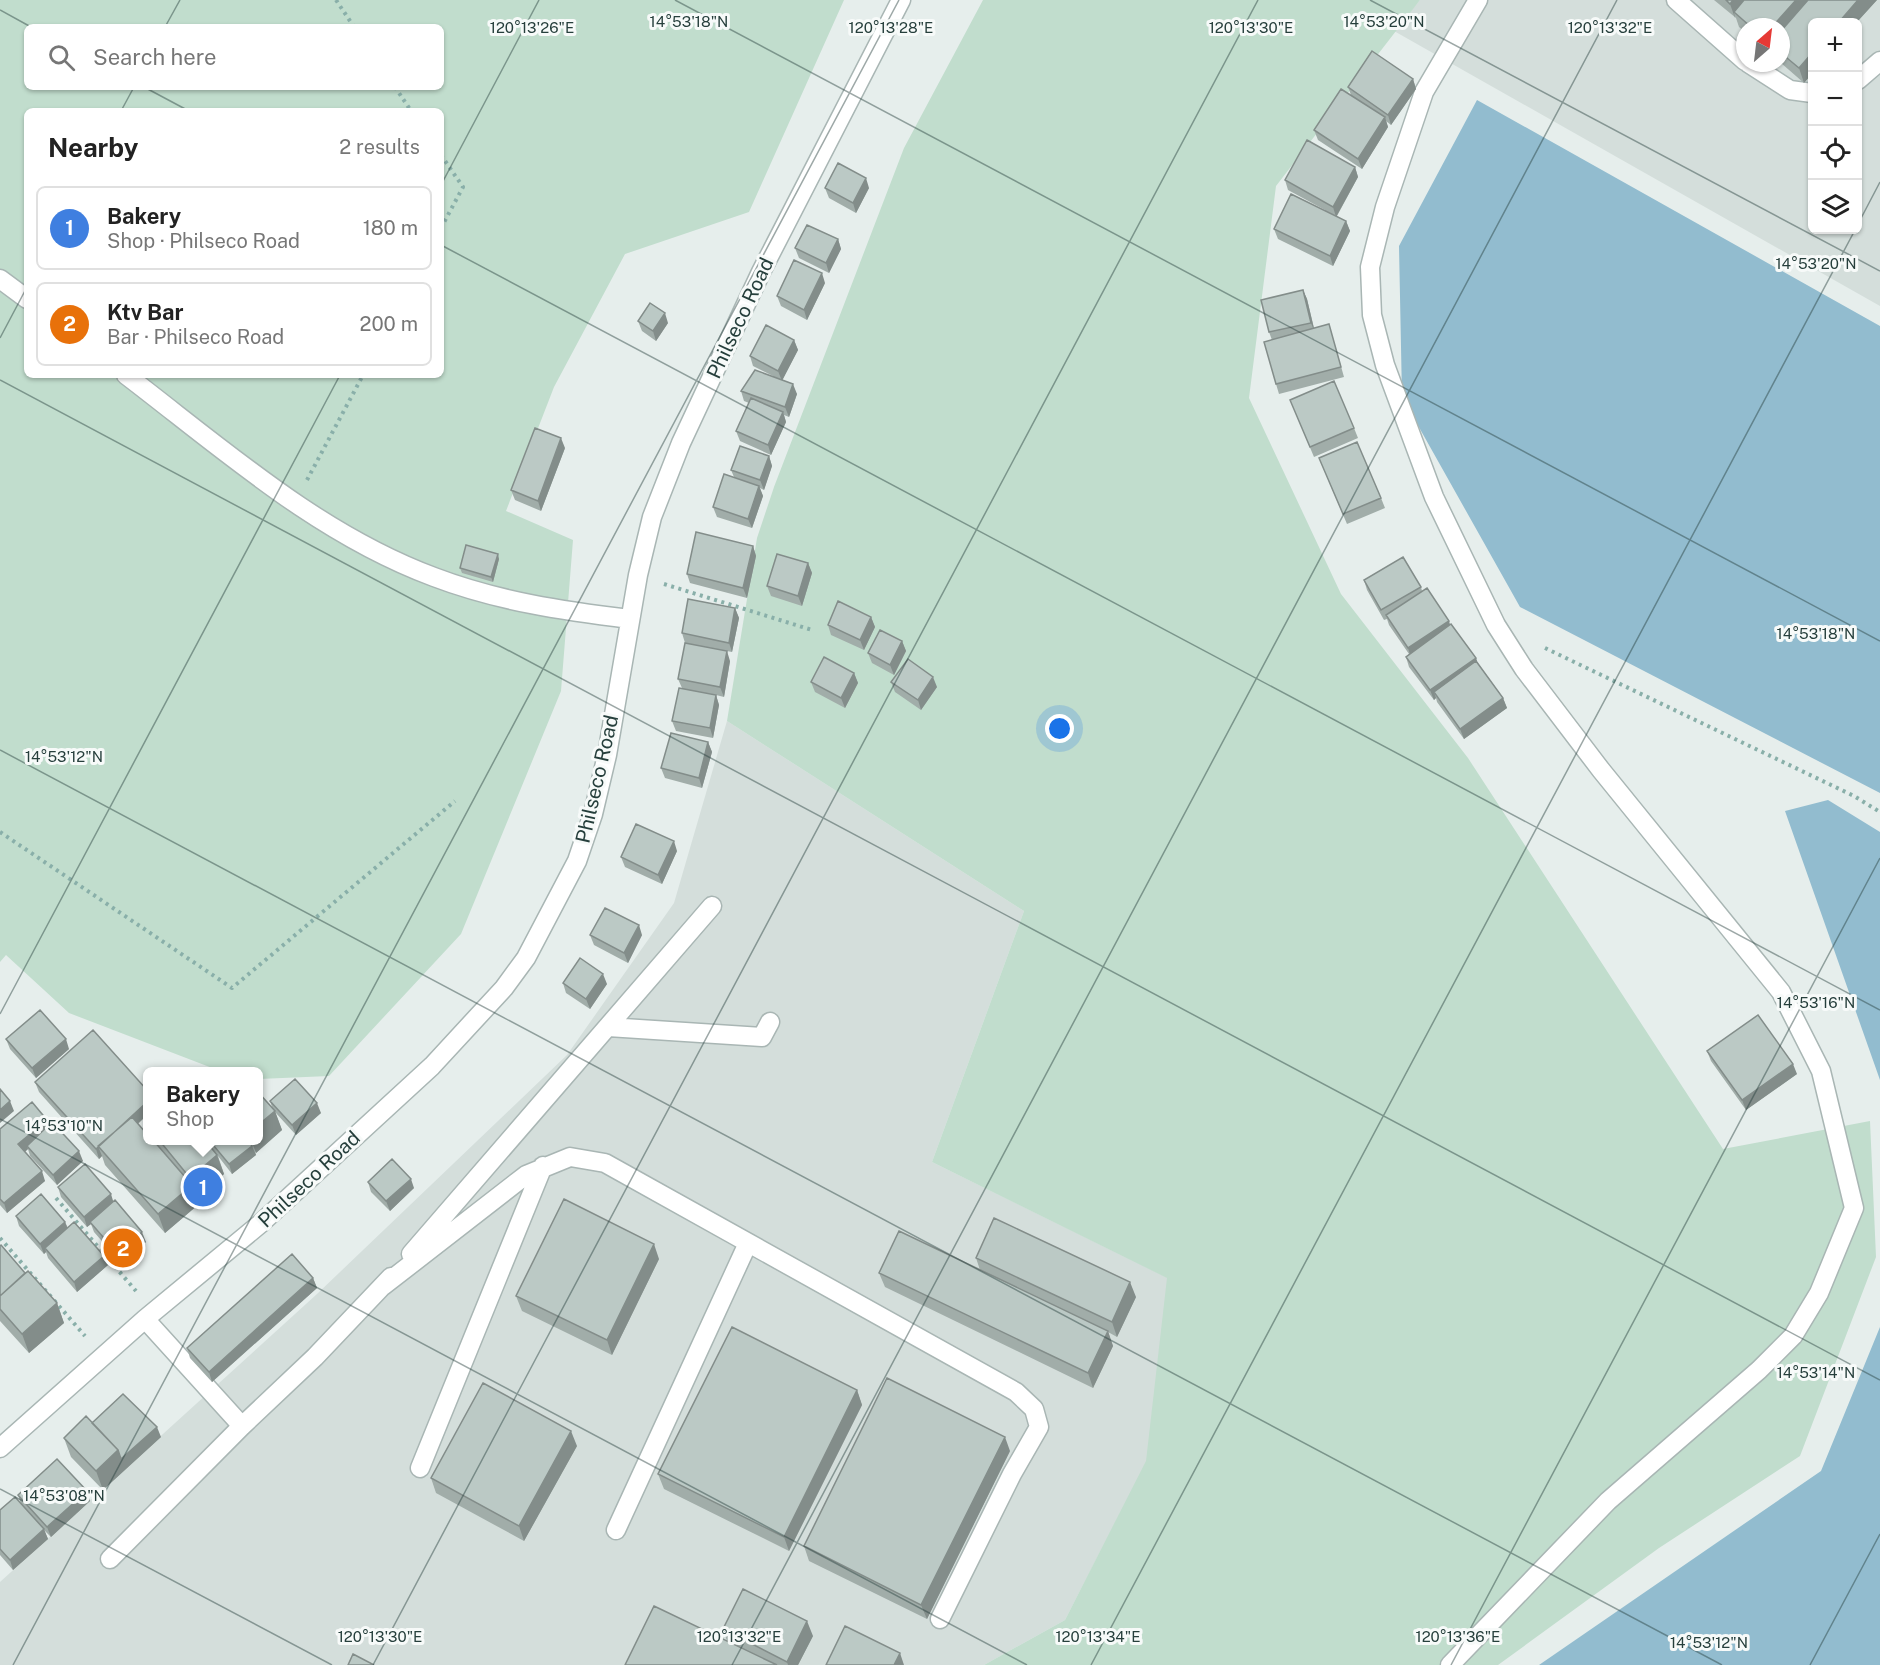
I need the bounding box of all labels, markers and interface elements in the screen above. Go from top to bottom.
text: 14°53'18"N [650,13,728,30]
text: 14°53'20"N [1343,13,1425,30]
north arrow [1736,18,1790,72]
map controls [1808,18,1862,234]
button: + [1808,18,1862,72]
text: 120°13'26"E [490,19,574,36]
text: 120°13'28"E [849,19,933,36]
text: 120°13'30"E [1209,19,1293,36]
text: 120°13'32"E [1568,19,1652,36]
search box [24,24,444,90]
icon: search [45,41,78,74]
text: Search here [93,44,217,70]
button: − [1808,72,1862,126]
button: locate [1808,126,1862,180]
text: Nearby [48,132,138,163]
text: 2 results [339,135,420,159]
button: layers [1808,180,1862,234]
text: Bakery [107,203,181,229]
text: 1 [65,216,74,240]
text: 180 m [363,216,418,240]
text: Shop · Philseco Road [107,229,300,253]
street label: Philseco Road [701,254,779,382]
text: 14°53'20"N [1775,255,1857,272]
text: Ktv Bar [107,299,183,325]
text: 2 [63,312,76,336]
text: 200 m [360,312,418,336]
text: Bar · Philseco Road [107,325,284,349]
text: 14°53'18"N [1777,625,1855,642]
street label: Philseco Road [571,713,623,845]
your location [1045,714,1074,743]
text: 14°53'12"N [25,748,103,765]
text: 14°53'16"N [1777,994,1855,1011]
popup [143,1067,263,1145]
text: Bakery [166,1081,240,1107]
text: Shop [166,1107,214,1131]
text: 14°53'10"N [25,1117,103,1134]
street label: Philseco Road [253,1126,365,1232]
pin: 1 [184,1164,222,1210]
pin: 2 [104,1226,142,1270]
text: 14°53'14"N [1777,1364,1855,1381]
text: 14°53'08"N [23,1487,105,1504]
text: 120°13'30"E [338,1628,422,1645]
text: 120°13'32"E [697,1628,781,1645]
text: 120°13'34"E [1056,1628,1141,1645]
text: 120°13'36"E [1416,1628,1500,1645]
text: 14°53'12"N [1670,1634,1748,1651]

